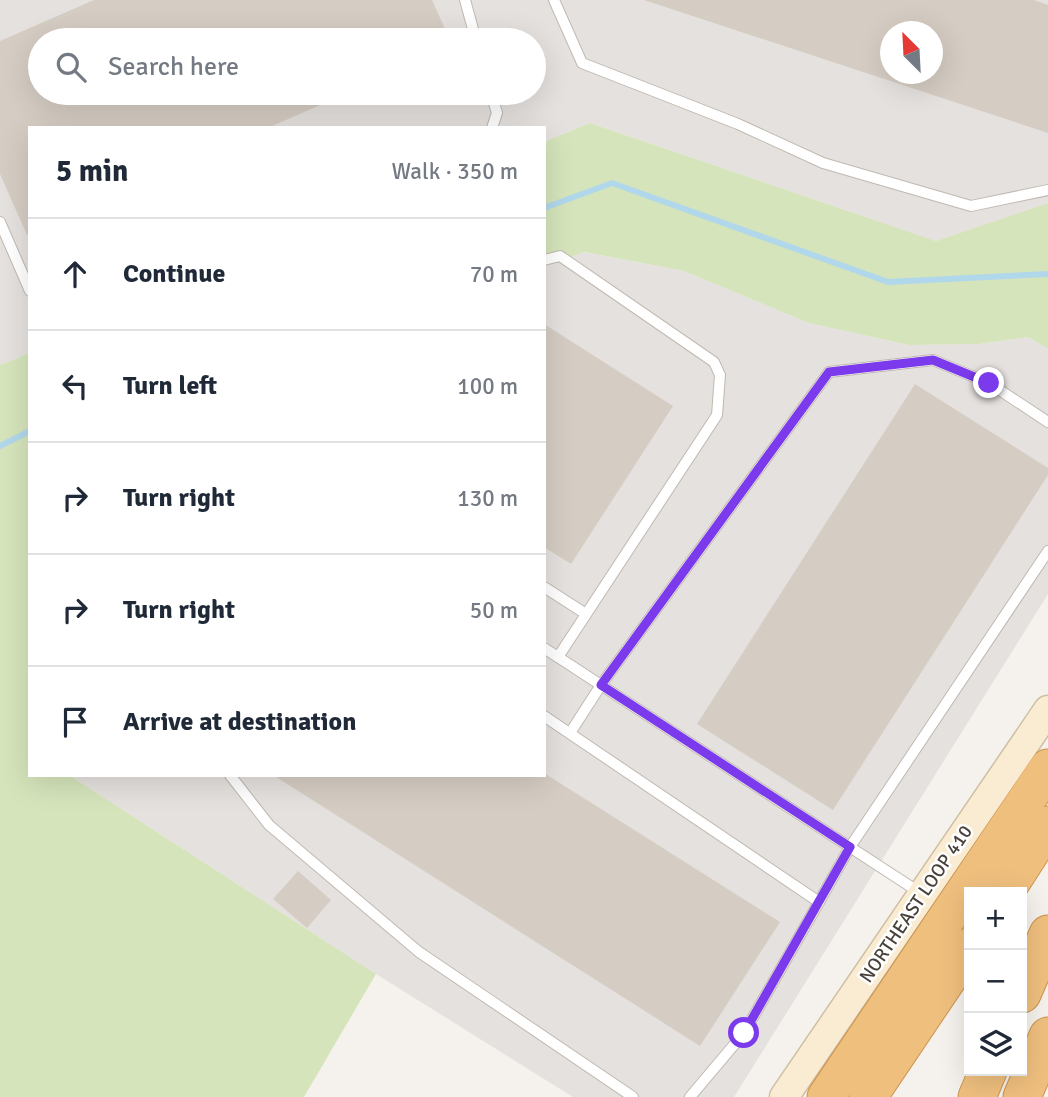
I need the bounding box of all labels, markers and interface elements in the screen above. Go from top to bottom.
north arrow [880,21,943,84]
search box [28,28,546,105]
icon: search [52,48,90,86]
text: Search here [108,51,239,83]
text: 5 min [56,153,128,190]
text: Walk · 350 m [392,157,518,186]
icon: ahead [56,255,94,293]
text: Continue [123,258,225,290]
text: 70 m [470,260,518,289]
icon: left [56,367,94,405]
route end [973,367,1004,398]
text: Turn left [123,370,217,402]
text: 100 m [457,372,518,401]
icon: right [56,479,94,517]
text: Turn right [123,482,235,514]
text: 130 m [457,484,518,513]
icon: right [56,591,94,629]
text: Turn right [123,594,235,626]
text: 50 m [470,596,518,625]
icon: arrive [56,703,94,741]
text: Arrive at destination [123,706,356,738]
street label: NORTHEAST LOOP 410 [854,821,978,987]
map controls [964,887,1027,1076]
button: + [964,887,1027,950]
button: − [964,950,1027,1013]
button: layers [964,1013,1027,1076]
route start [728,1017,759,1048]

